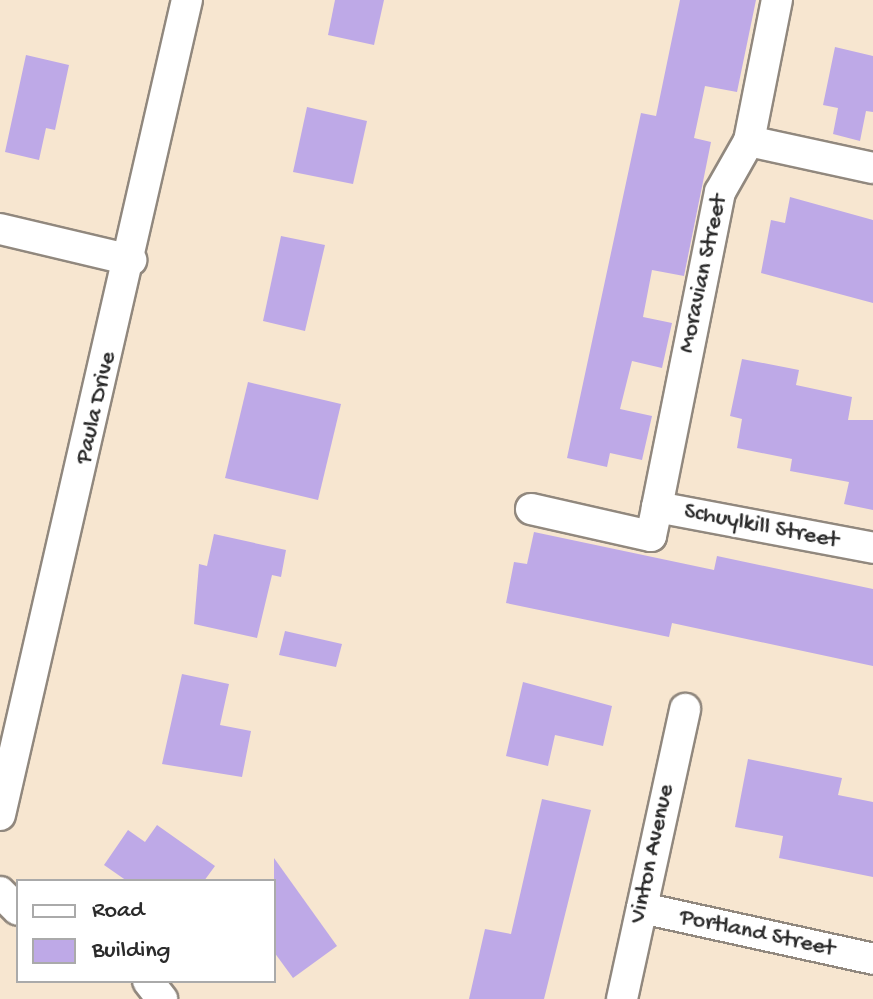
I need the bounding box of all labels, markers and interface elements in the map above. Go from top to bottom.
street label: Moravian Street [673,192,735,356]
street label: Paula Drive [70,349,124,467]
street label: Schuylkill Street [681,498,841,556]
street label: Vinton Avenue [624,782,682,926]
legend [16,879,276,983]
text: Road [92,897,144,926]
street label: Portland Street [677,904,837,964]
text: Building [92,937,170,966]

